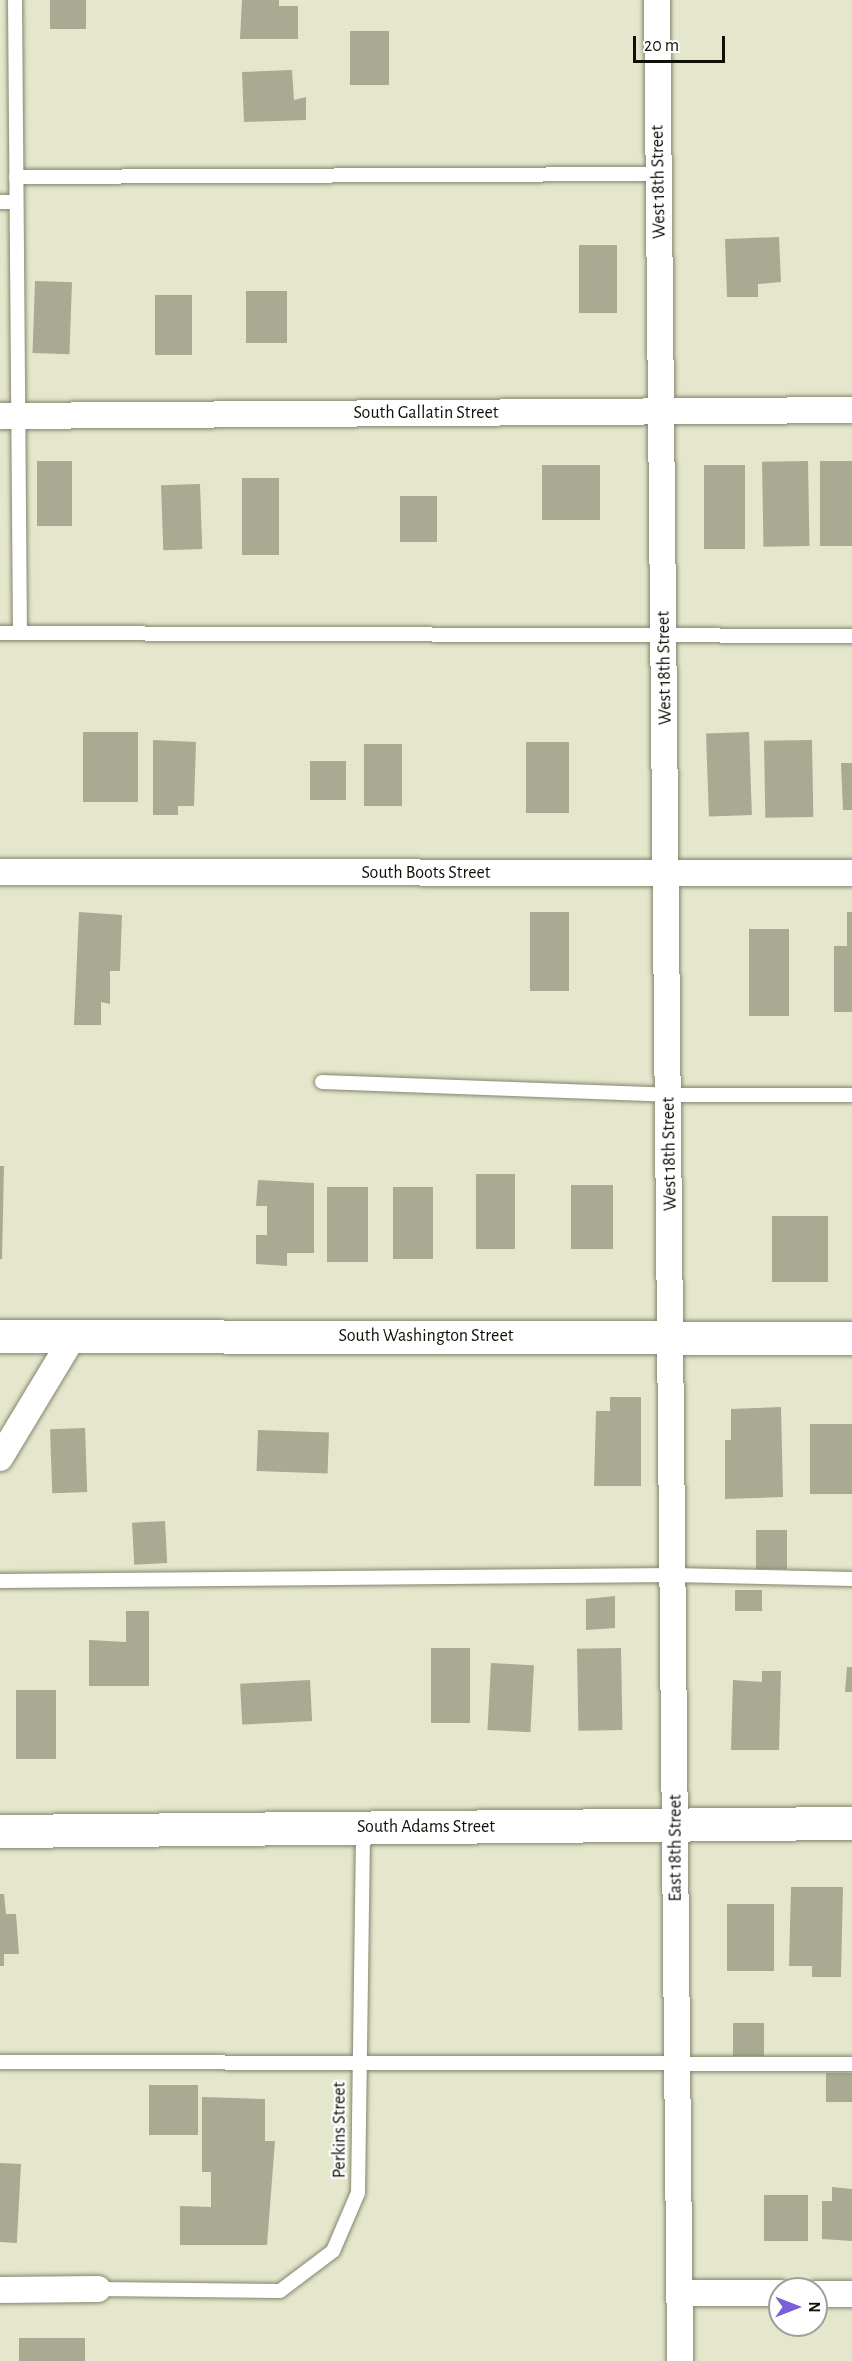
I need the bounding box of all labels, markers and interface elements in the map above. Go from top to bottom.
scale bar [636,24,728,62]
text: 20 m [644,37,679,55]
street label: West 18th Street [647,125,671,239]
street label: South Gallatin Street [353,402,499,424]
street label: West 18th Street [653,611,677,725]
street label: South Boots Street [361,862,491,884]
street label: West 18th Street [658,1097,682,1211]
street label: South Washington Street [339,1325,513,1347]
street label: East 18th Street [665,1794,687,1902]
street label: South Adams Street [357,1816,495,1838]
street label: Perkins Street [329,2082,351,2178]
north arrow [768,2277,828,2337]
text: N [806,2301,822,2313]

